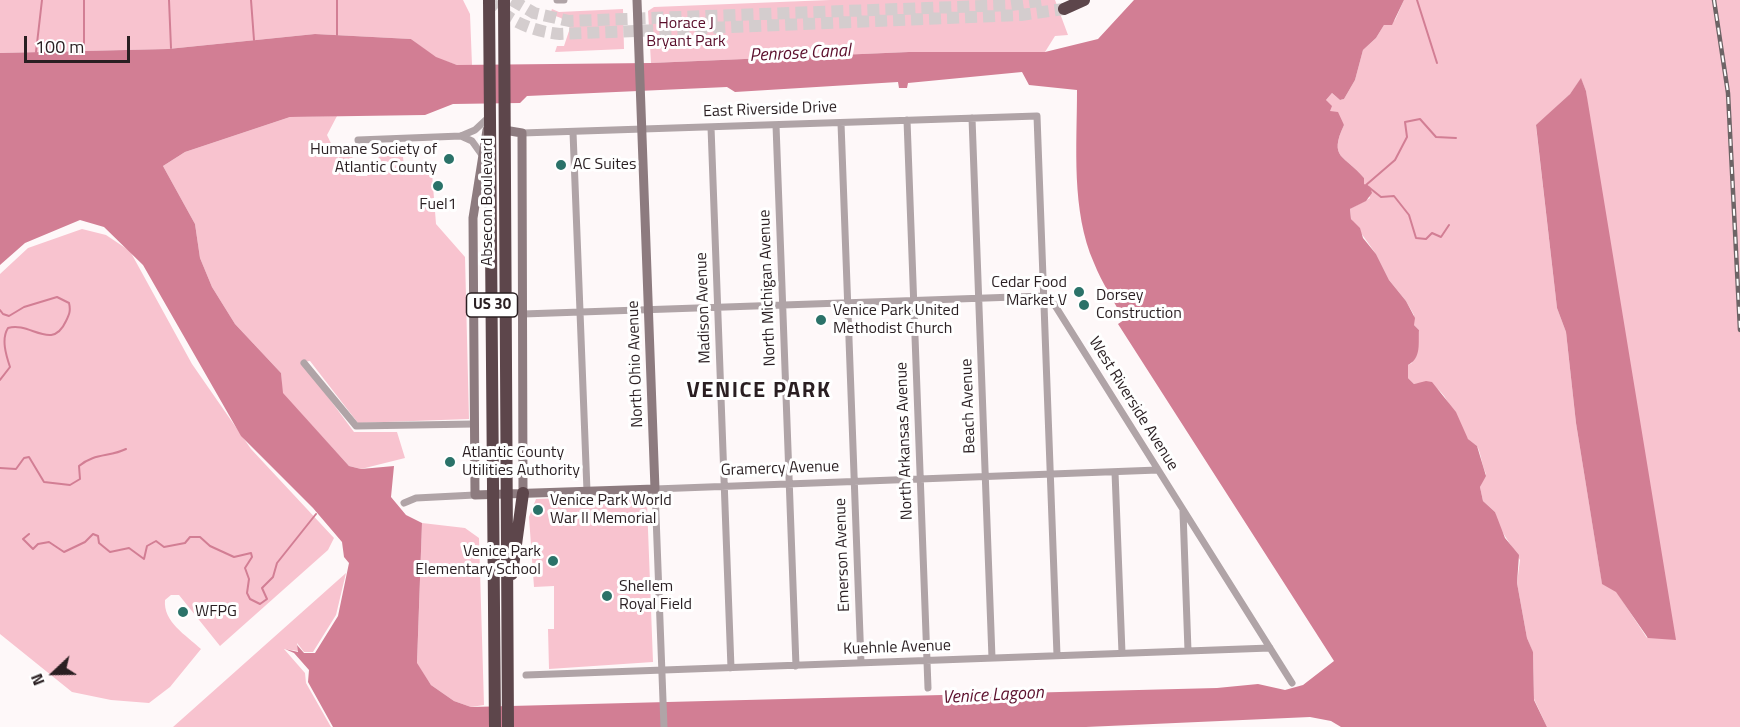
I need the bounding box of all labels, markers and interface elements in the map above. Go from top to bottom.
park label: Horace J Bryant Park [646,14,726,52]
scale bar [27,24,134,62]
text: 100 m [35,33,84,60]
water label: Penrose Canal [749,41,851,67]
street label: East Riverside Drive [703,98,837,122]
street label: Absecon Boulevard [478,138,498,266]
place label: Humane Society of Atlantic County [310,140,437,178]
marker: Humane Society of Atlantic County [442,152,456,166]
place label: AC Suites [573,155,636,175]
marker: AC Suites [554,158,568,172]
marker: Fuel1 [431,179,445,193]
place label: Fuel1 [419,195,457,215]
street label: North Michigan Avenue [756,209,780,367]
street label: Madison Avenue [692,252,716,364]
place label: Cedar Food Market V [991,273,1067,311]
marker: Cedar Food Market V [1072,285,1086,299]
place label: Dorsey Construction [1096,286,1182,324]
road number: US 30 [466,293,518,317]
marker: Dorsey Construction [1077,298,1091,312]
street label: North Ohio Avenue [624,300,648,428]
place label: Venice Park United Methodist Church [833,301,959,339]
marker: Venice Park United Methodist Church [814,313,828,327]
street label: West Riverside Avenue [1084,334,1182,474]
street label: Beach Avenue [958,358,980,454]
street label: North Arkansas Avenue [893,362,917,520]
district label: VENICE PARK [687,379,831,405]
place label: Atlantic County Utilities Authority [462,443,580,481]
marker: Atlantic County Utilities Authority [443,455,457,469]
street label: Gramercy Avenue [720,457,840,481]
place label: Venice Park World War II Memorial [550,491,672,529]
street label: Emerson Avenue [831,498,855,612]
marker: Venice Park World War II Memorial [531,503,545,517]
place label: Venice Park Elementary School [415,542,541,580]
marker: Venice Park Elementary School [546,554,560,568]
place label: Shellem Royal Field [619,577,692,615]
marker: Shellem Royal Field [600,589,614,603]
place label: WFPG [195,602,237,622]
marker: WFPG [176,605,190,619]
street label: Kuehnle Avenue [843,637,951,659]
north arrow [24,643,84,703]
text: N [24,670,51,689]
water label: Venice Lagoon [942,683,1044,709]

